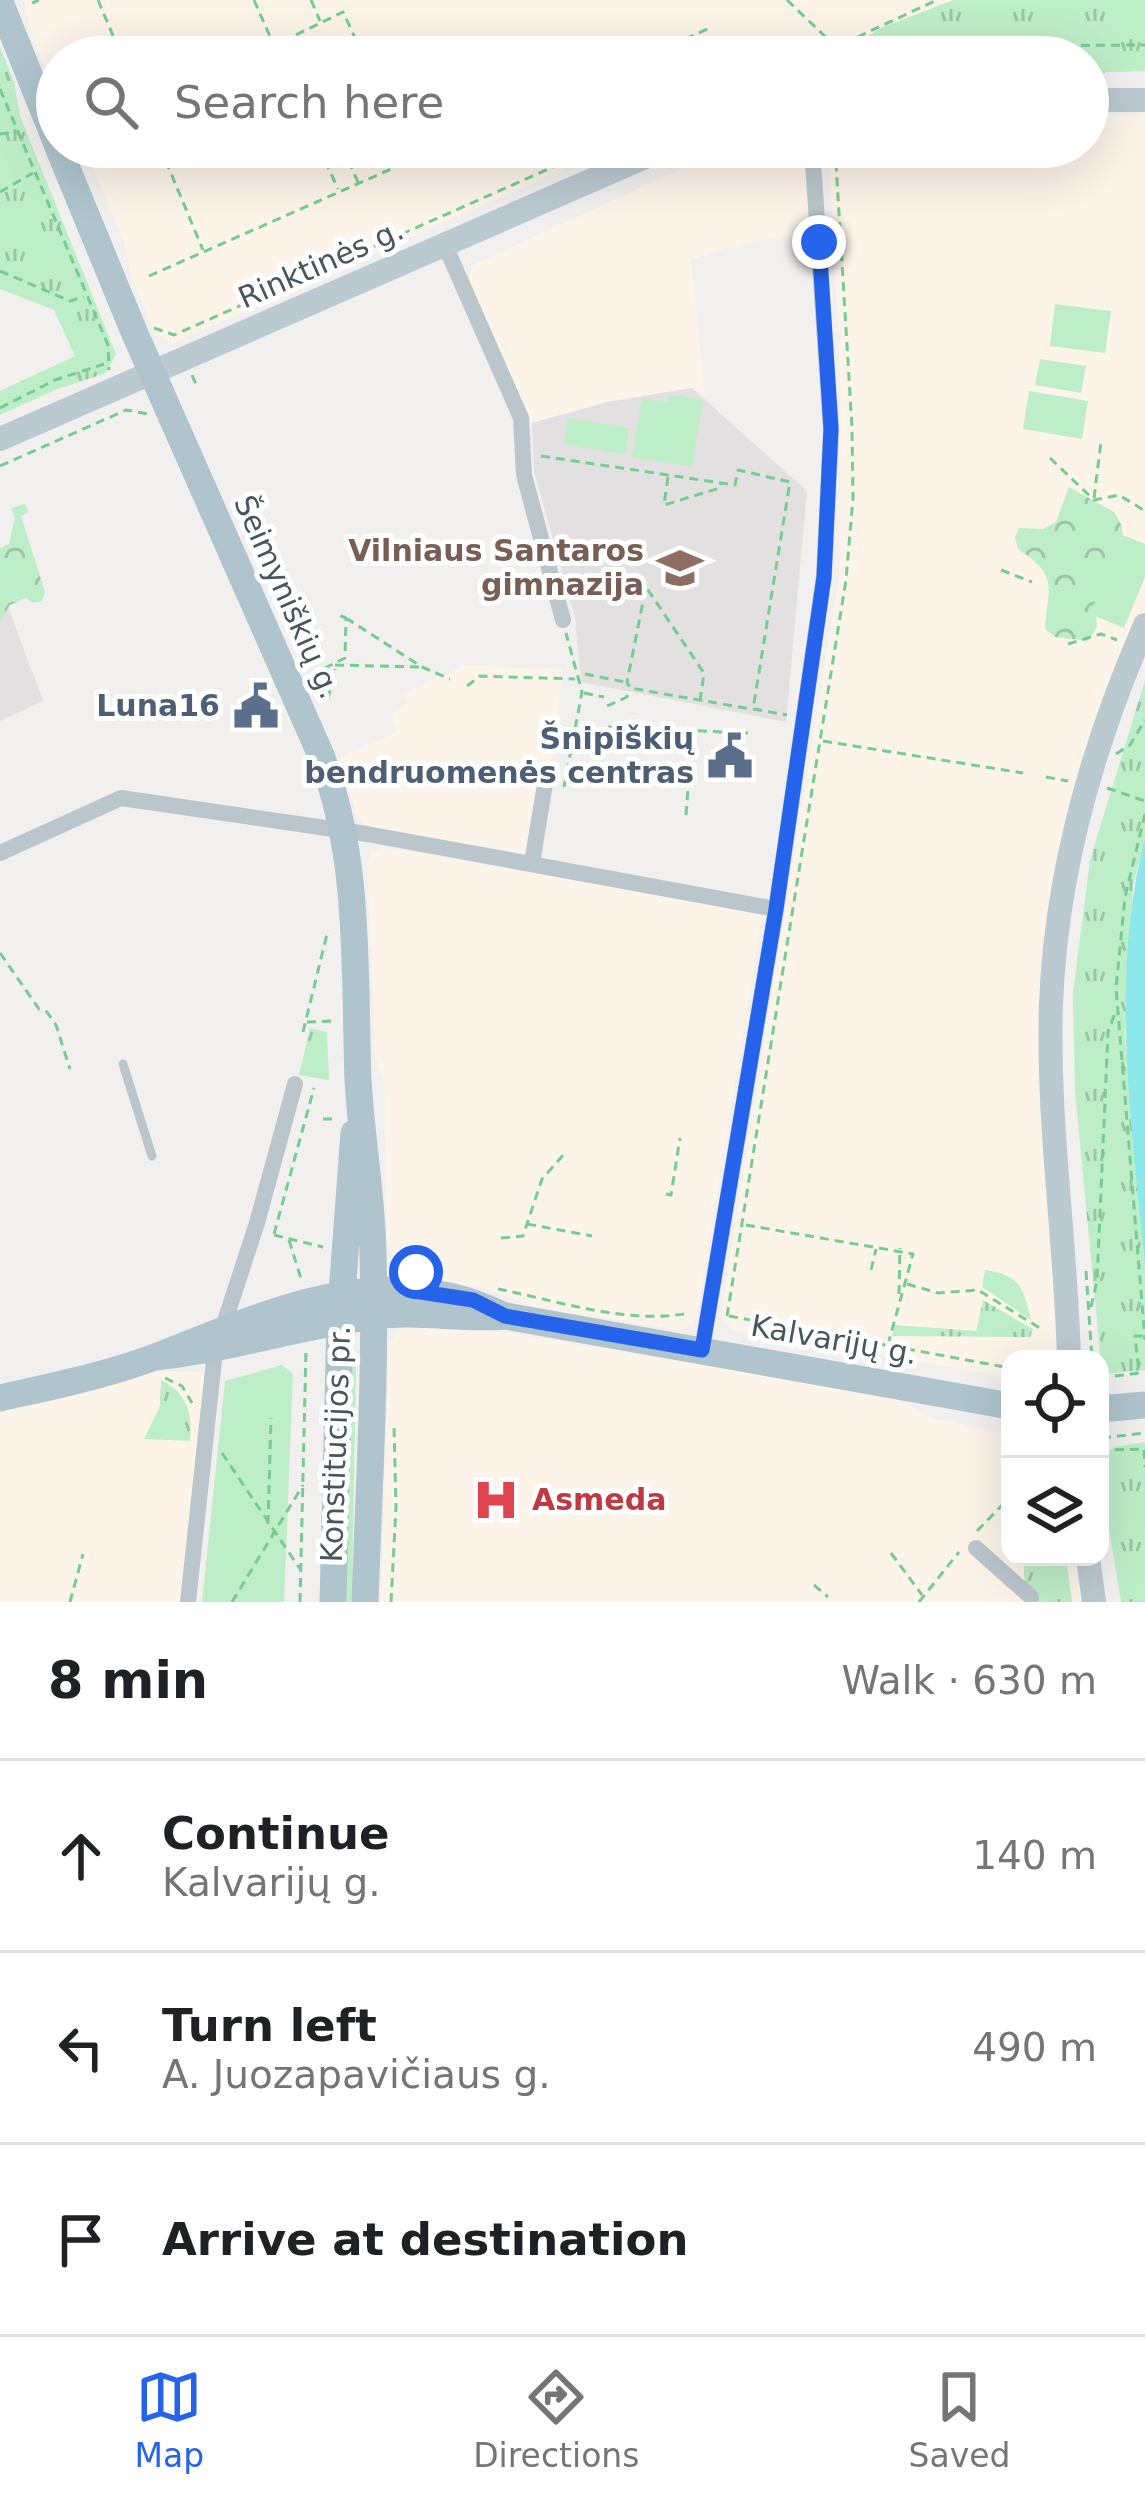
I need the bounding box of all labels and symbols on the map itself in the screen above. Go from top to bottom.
street label: Rinktinės g. [233,212,409,316]
route end [792,215,846,269]
street label: Šeimyniškių g. [227,489,349,704]
place label: Vilniaus Santaros gimnazija [348,533,644,602]
school or university icon: Vilniaus Santaros gimnazija [655,543,705,593]
public building icon: Luna16 [231,681,281,731]
place label: Luna16 [96,688,220,723]
place label: Šnipiškių bendruomenės centras [304,720,695,790]
public building icon: Šnipiškių bendruomenės centras [705,731,755,781]
route start [389,1245,443,1299]
street label: Kalvarijų g. [748,1308,920,1371]
street label: Konstitucijos pr. [314,1325,357,1563]
hospital icon: Asmeda [471,1475,521,1525]
place label: Asmeda [532,1482,666,1517]

